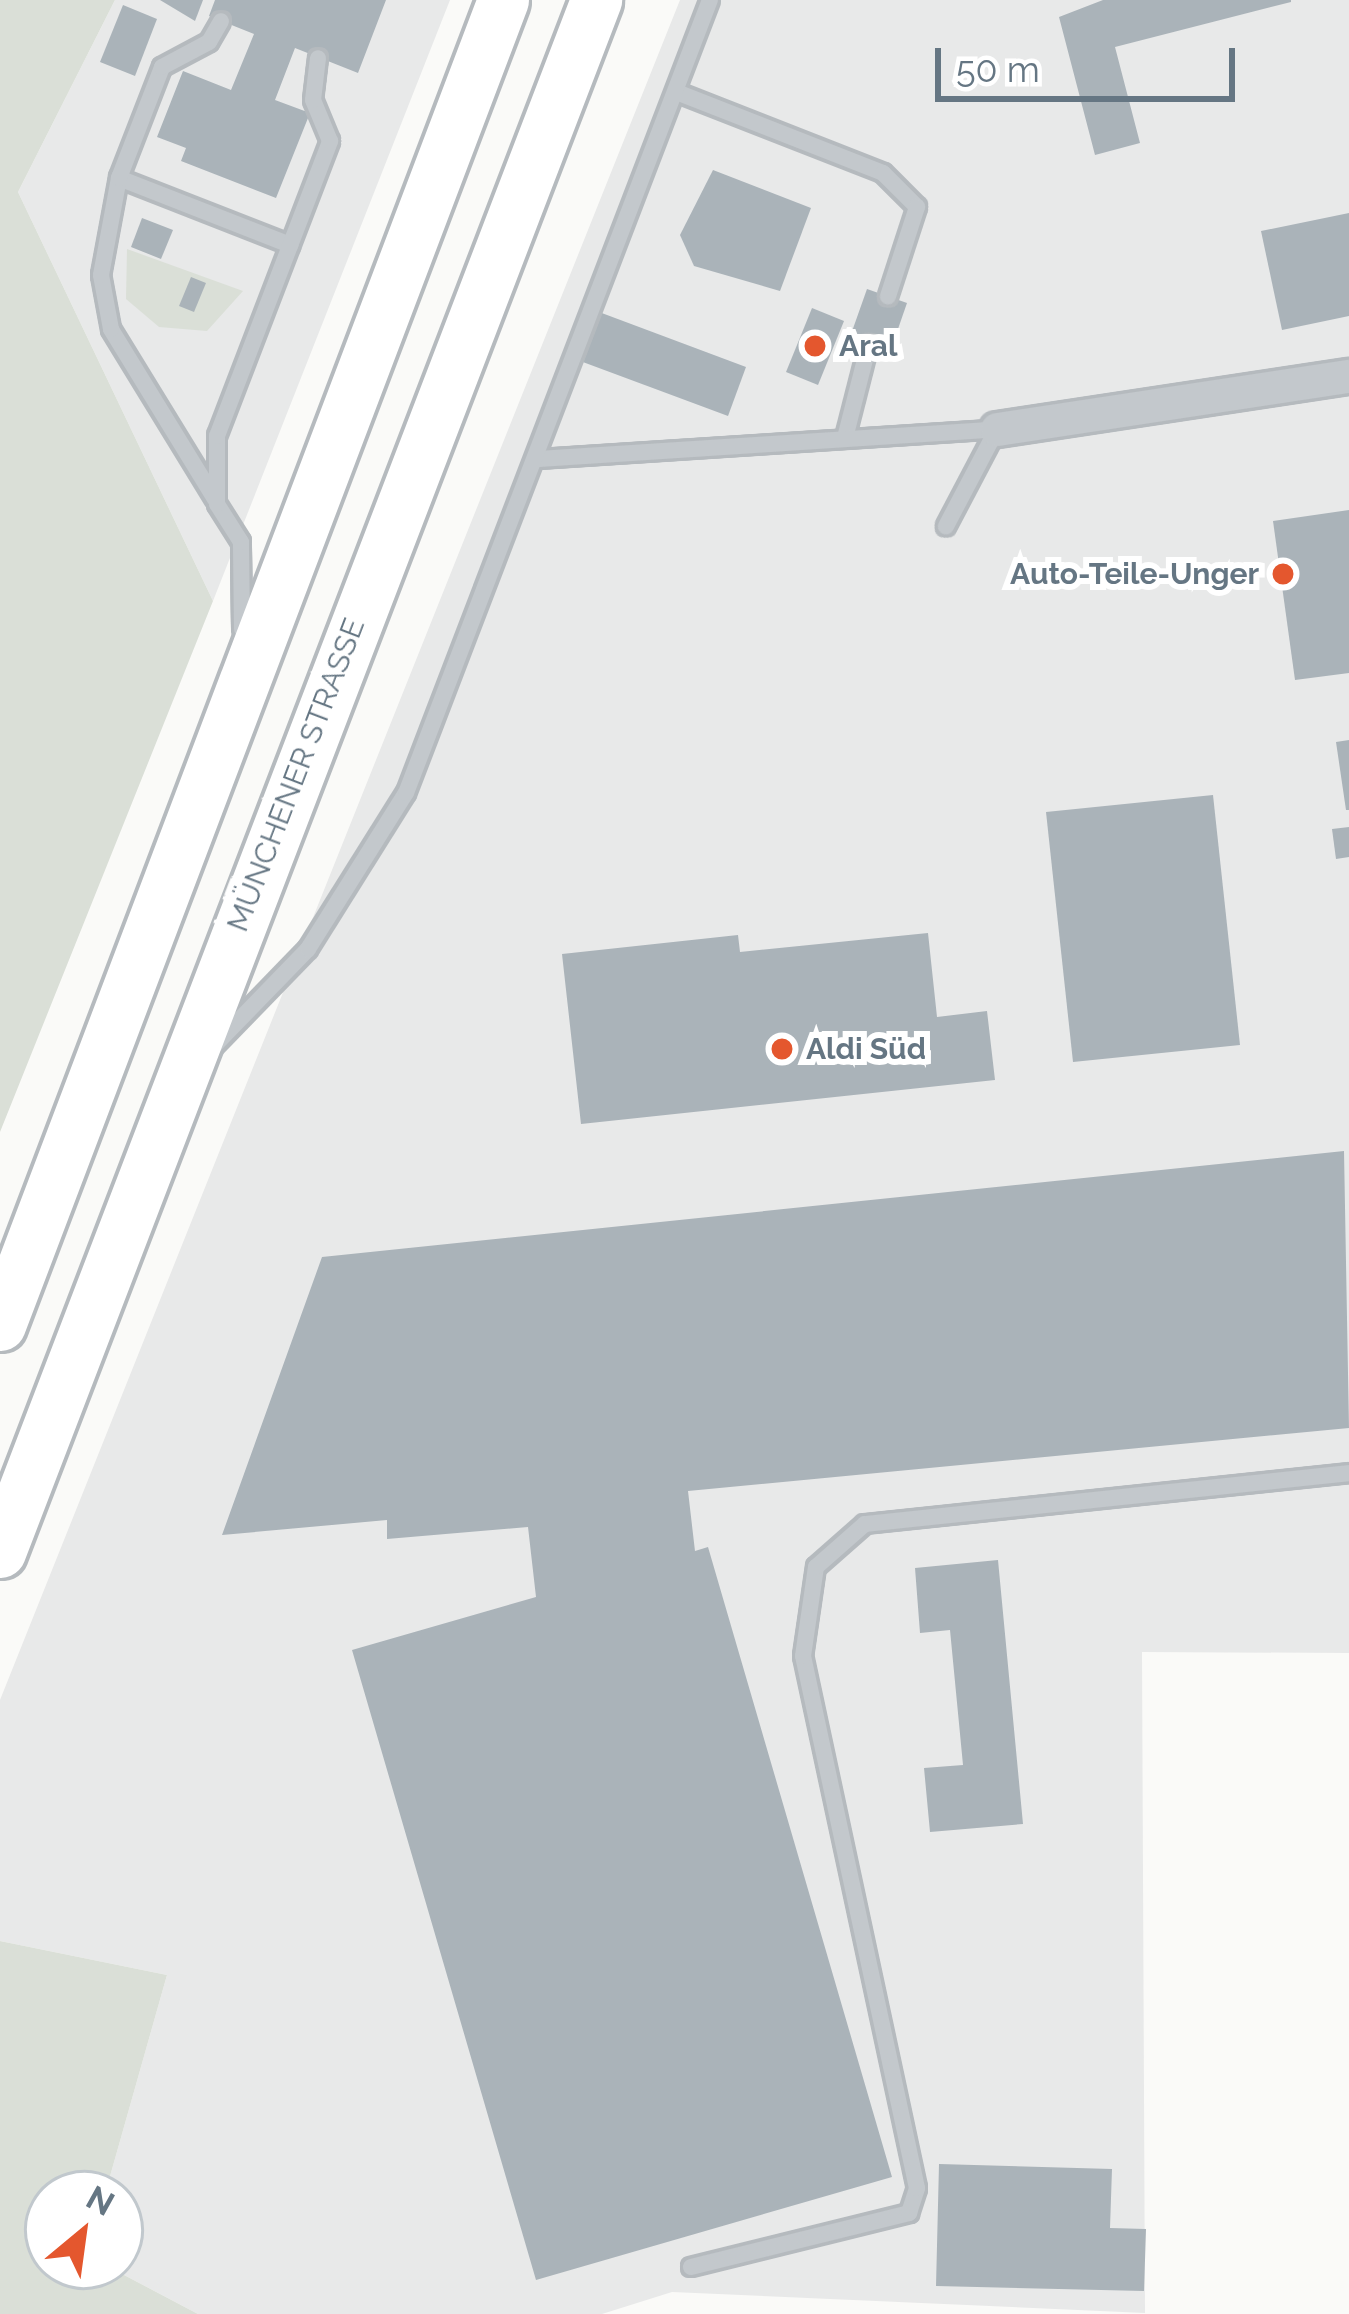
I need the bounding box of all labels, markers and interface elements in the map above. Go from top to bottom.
scale bar [941,24,1241,98]
text: 50 m [956,48,1040,90]
place label: Aral [839,328,897,364]
marker: Aral [802,333,828,359]
place label: Auto-Teile-Unger [1010,556,1259,592]
marker: Auto-Teile-Unger [1270,561,1296,587]
street label: MÜNCHENER STRASSE [220,613,372,937]
place label: Aldi Süd [806,1031,926,1067]
marker: Aldi Süd [769,1036,795,1062]
north arrow [24,2170,144,2290]
text: N [80,2178,121,2224]

